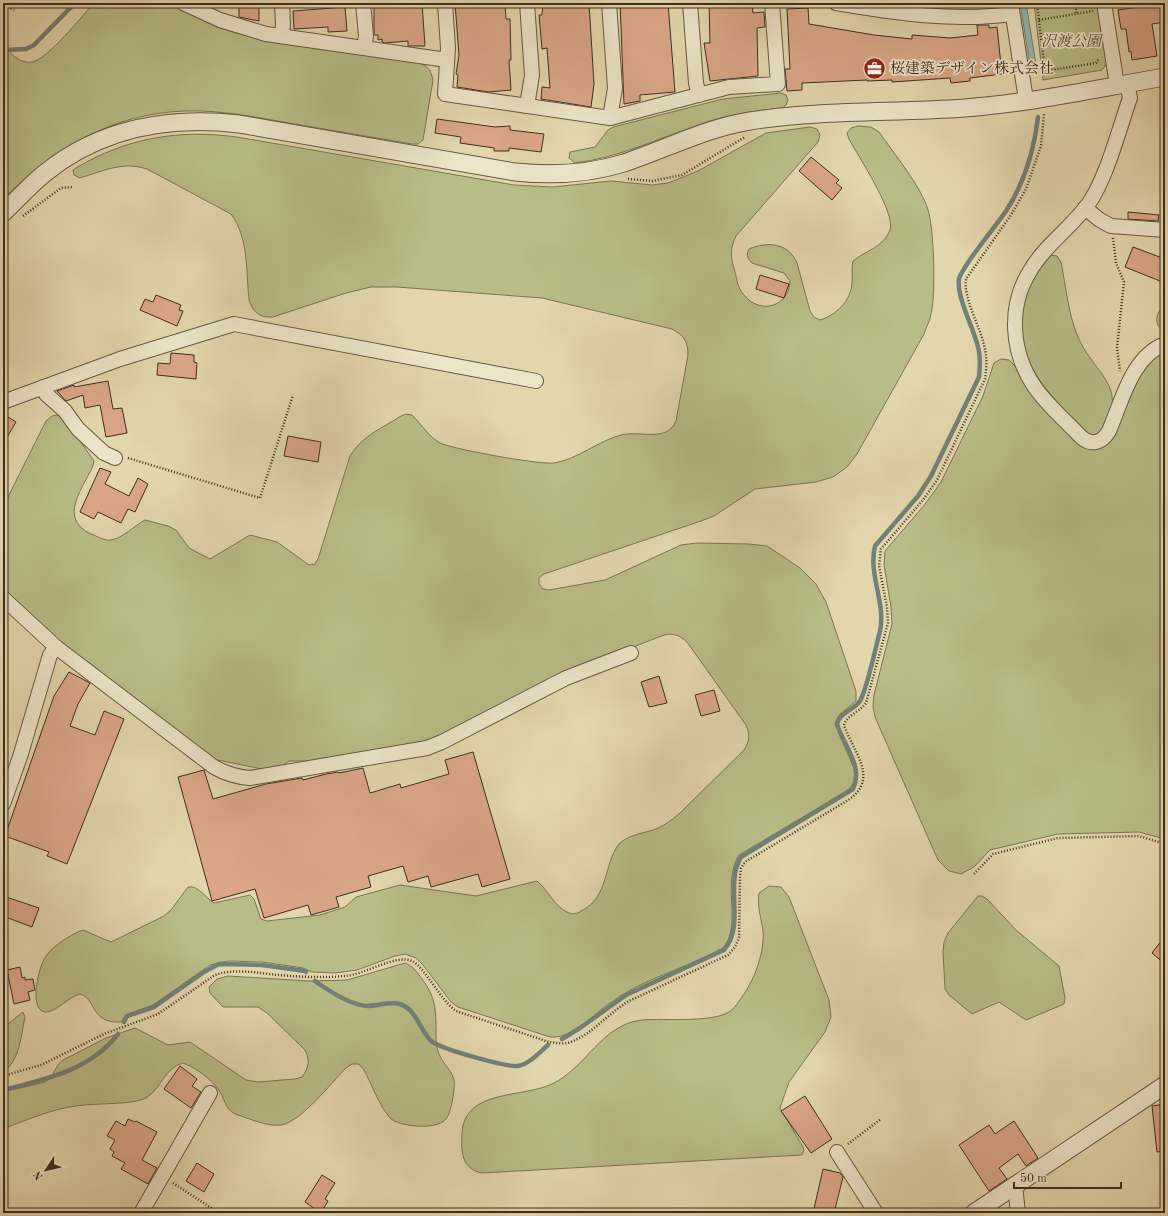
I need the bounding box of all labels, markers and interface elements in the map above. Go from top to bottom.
park label: 沢渡公園 [1041,33,1104,50]
office icon: 桜建築デザイン株式会社 [861,56,887,82]
place label: 桜建築デザイン株式会社 [890,60,1054,77]
north arrow [26,1150,66,1190]
scale bar [1014,1164,1121,1190]
text: N [32,1168,46,1181]
text: 50 m [1020,1172,1047,1185]

